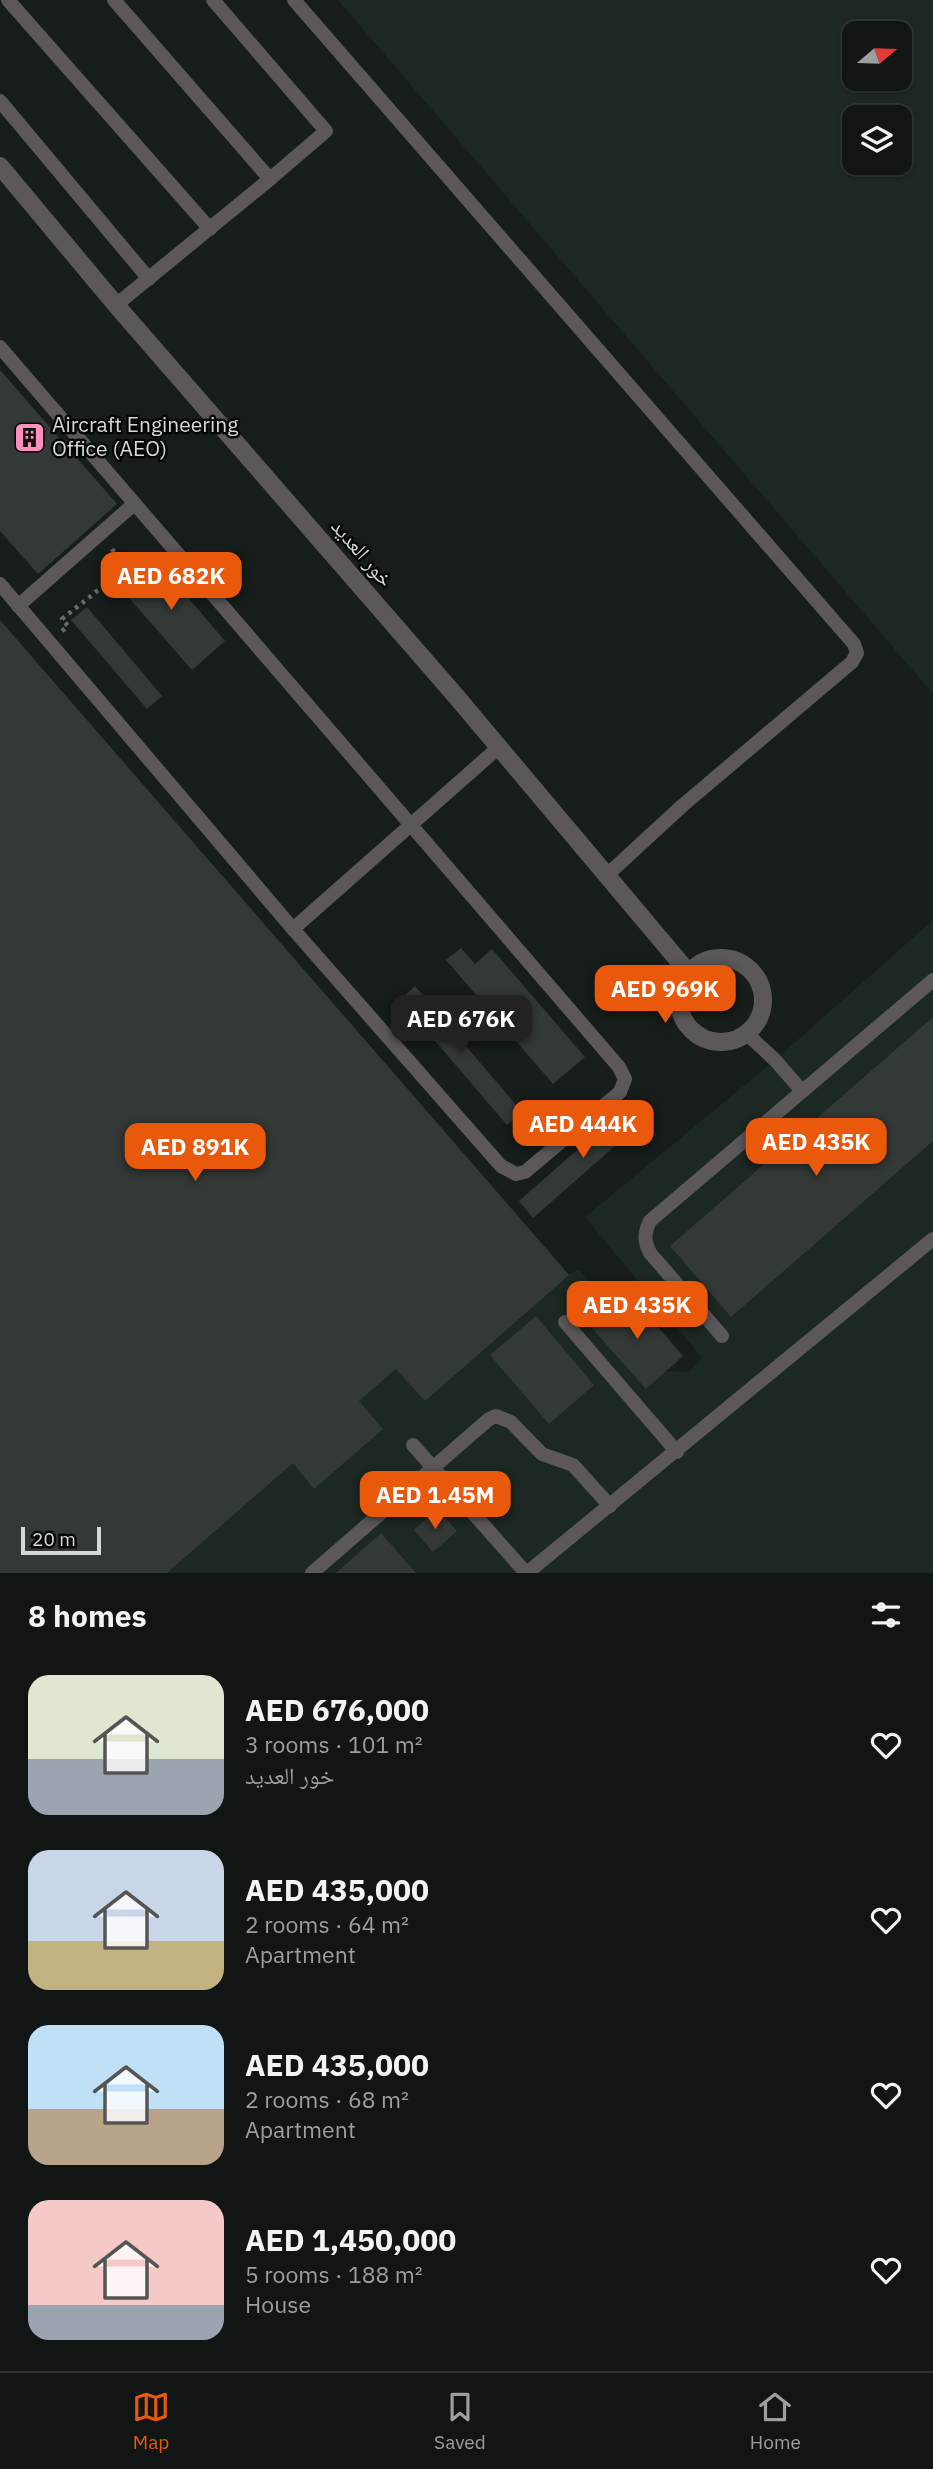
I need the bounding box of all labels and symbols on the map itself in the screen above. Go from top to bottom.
north arrow [842,21,912,91]
place label: Aircraft Engineering Office (AEO) [52,410,238,462]
building icon: Aircraft Engineering Office (AEO) [12,420,46,454]
street label: خور العديد [325,512,400,592]
pin: AED 682K [99,552,243,612]
pin: AED 969K [593,965,737,1025]
pin: AED 676K [389,996,533,1055]
pin: AED 444K [511,1100,655,1160]
pin: AED 435K [744,1118,888,1178]
pin: AED 891K [123,1124,267,1183]
pin: AED 435K [565,1282,709,1341]
pin: AED 1.45M [355,1472,515,1531]
scale bar [21,1524,102,1556]

